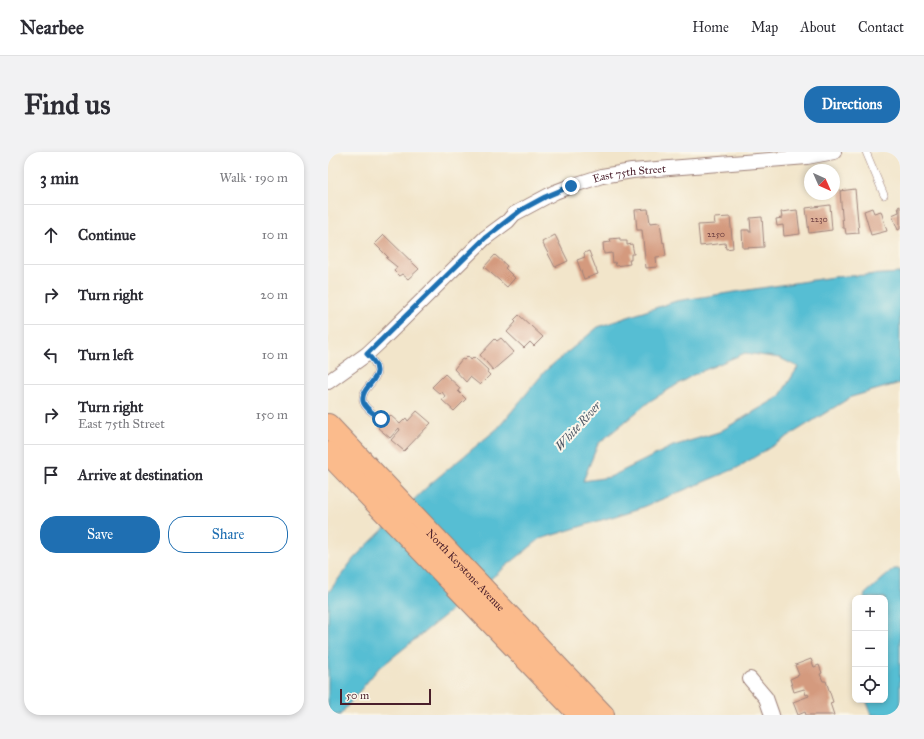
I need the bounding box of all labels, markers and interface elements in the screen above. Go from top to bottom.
text: Nearbee [20,16,84,39]
text: Home [692,19,729,36]
text: Map [751,19,778,36]
text: About [800,19,836,36]
text: Contact [858,19,904,36]
button: Directions [804,86,900,123]
text: Find us [24,87,110,122]
street label: East 75th Street [591,162,666,186]
north arrow [804,164,840,200]
text: 3 min [40,168,79,189]
text: Walk · 190 m [219,170,288,186]
route end [562,177,580,195]
house number: 2230 [810,213,828,224]
icon: ahead [40,224,62,246]
text: Continue [78,226,136,244]
text: 10 m [262,227,288,243]
house number: 2250 [707,228,725,239]
icon: right [40,284,62,306]
text: Turn right [78,286,143,304]
text: 20 m [260,287,288,303]
icon: left [40,344,62,366]
text: Turn left [78,346,134,364]
text: 10 m [262,347,288,363]
text: Turn right [78,398,143,416]
water label: White River [552,398,604,453]
icon: right [40,404,62,426]
text: 150 m [256,407,288,423]
route start [372,410,390,428]
text: East 75th Street [78,416,165,432]
icon: arrive [40,464,62,486]
text: Arrive at destination [78,466,203,484]
button: Save [40,516,160,553]
button: Share [168,516,288,553]
street label: North Keystone Avenue [423,527,507,614]
map controls [852,595,888,703]
button: + [852,595,888,631]
button: − [852,631,888,667]
button: locate [852,667,888,703]
scale bar [340,687,431,706]
text: 50 m [346,689,369,702]

